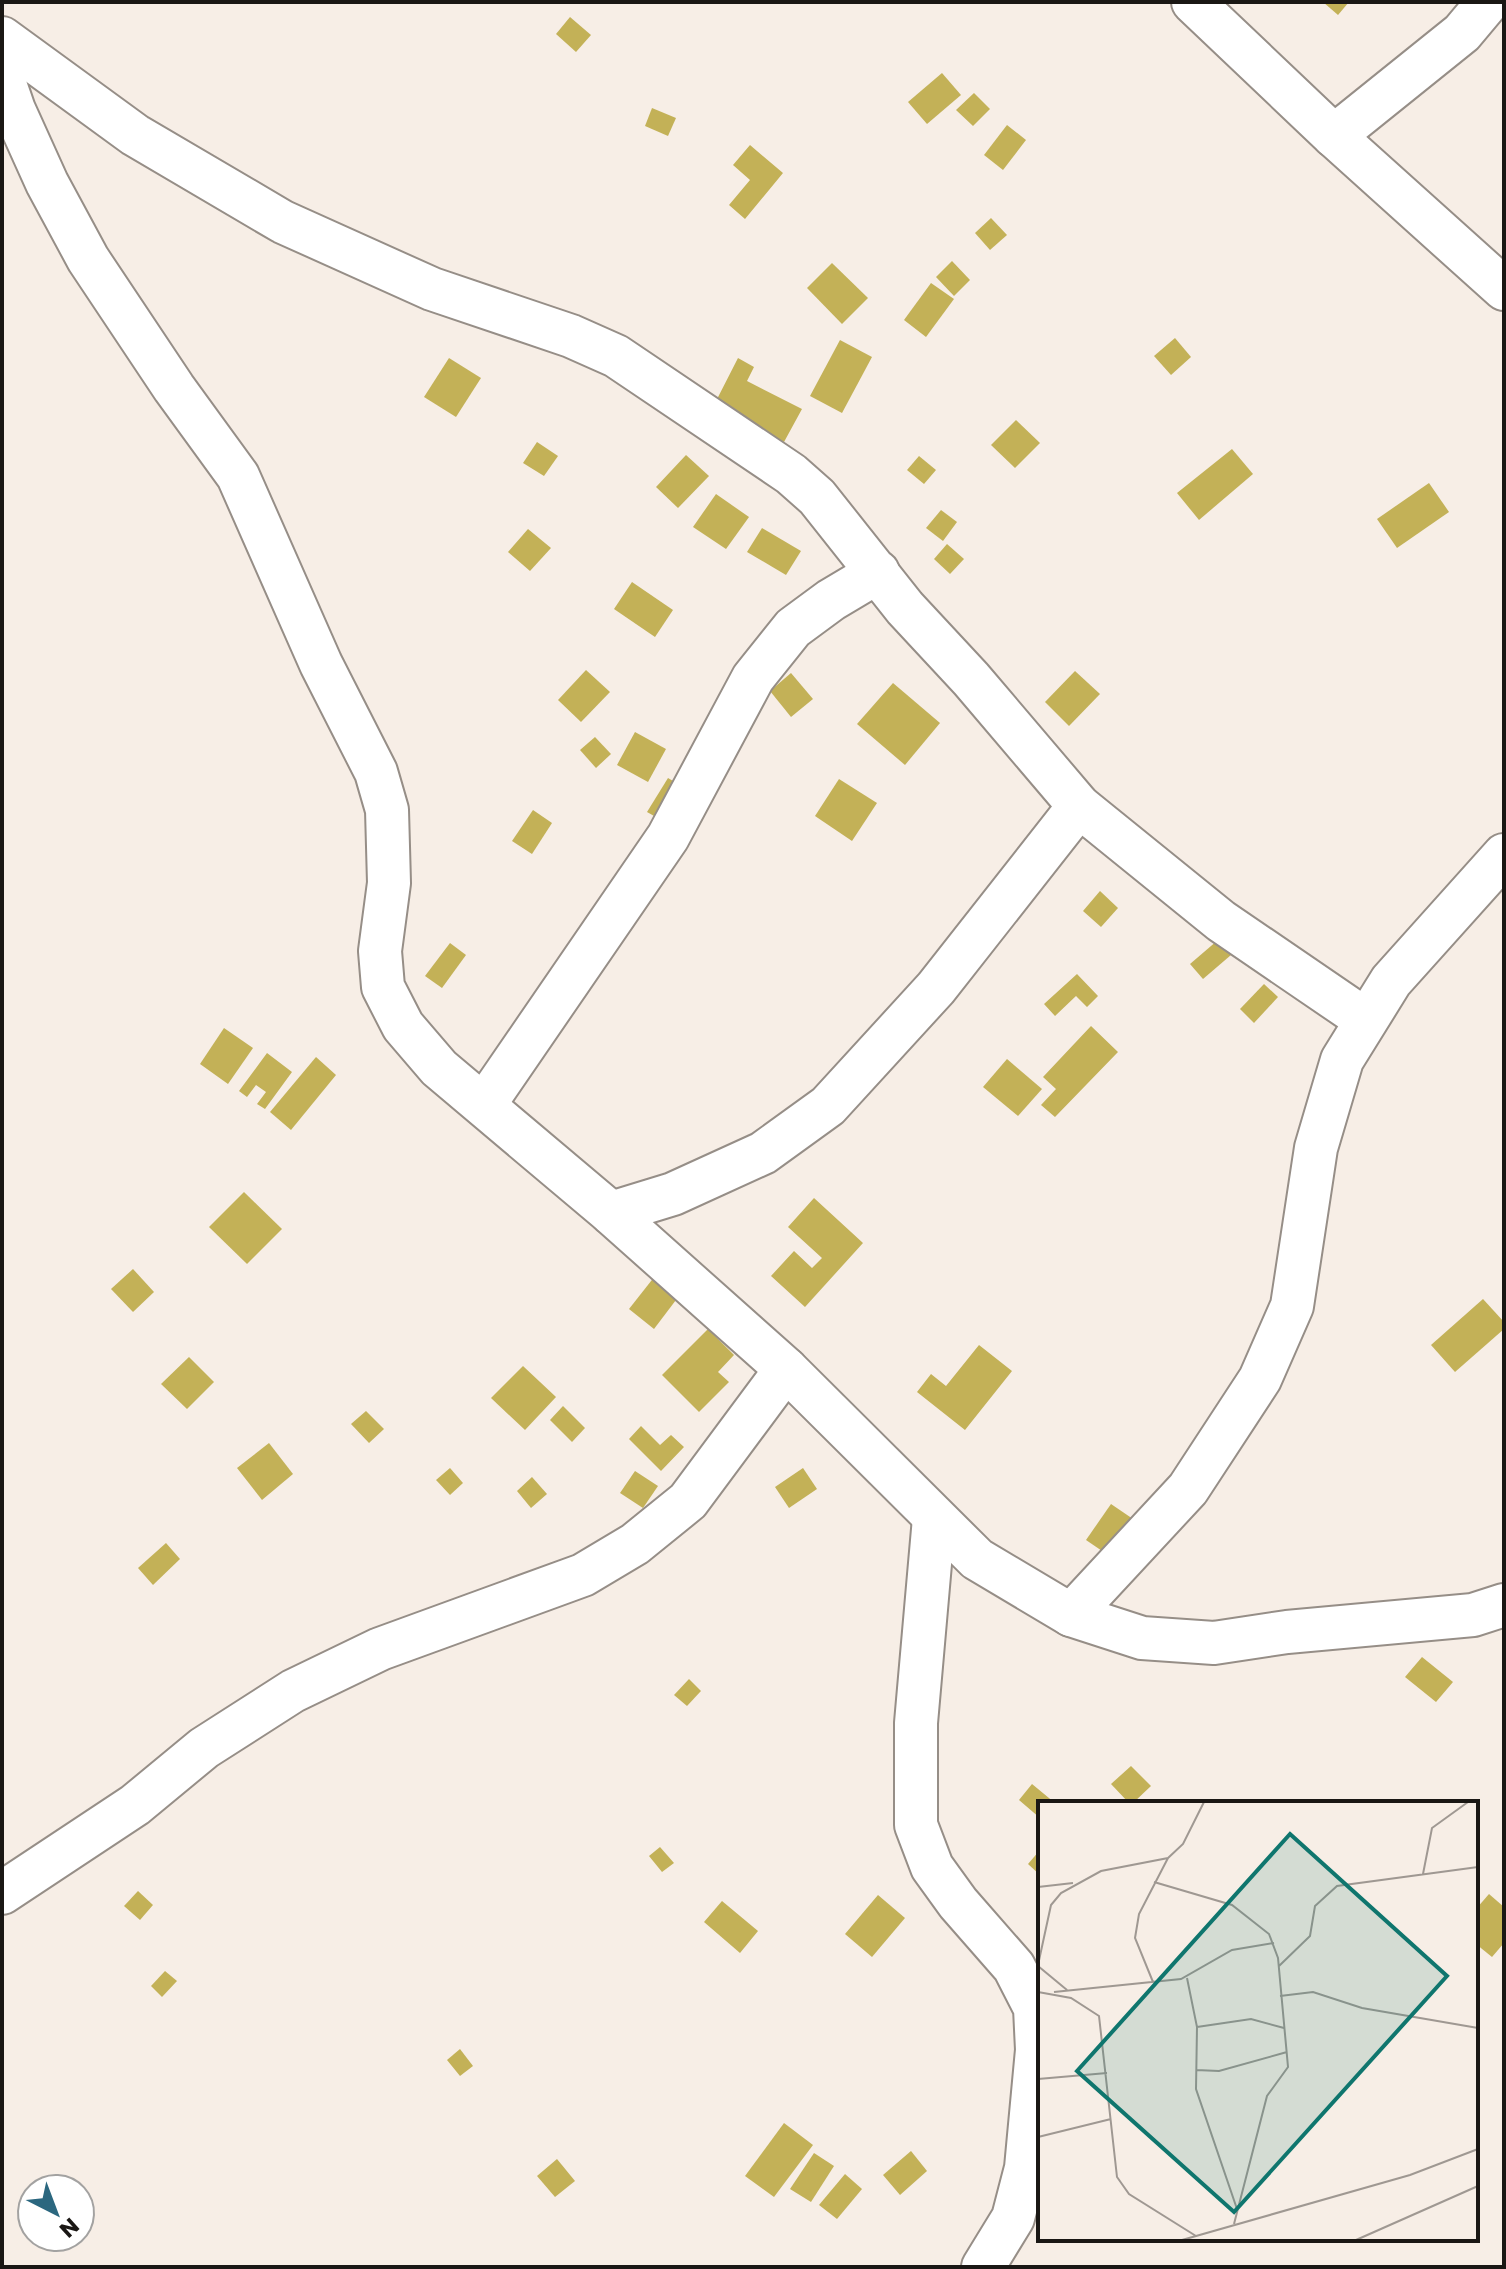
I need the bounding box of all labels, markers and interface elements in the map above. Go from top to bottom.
inset map [1038,1801,1478,2241]
north arrow [16,2173,96,2253]
text: N [53,2210,86,2245]

